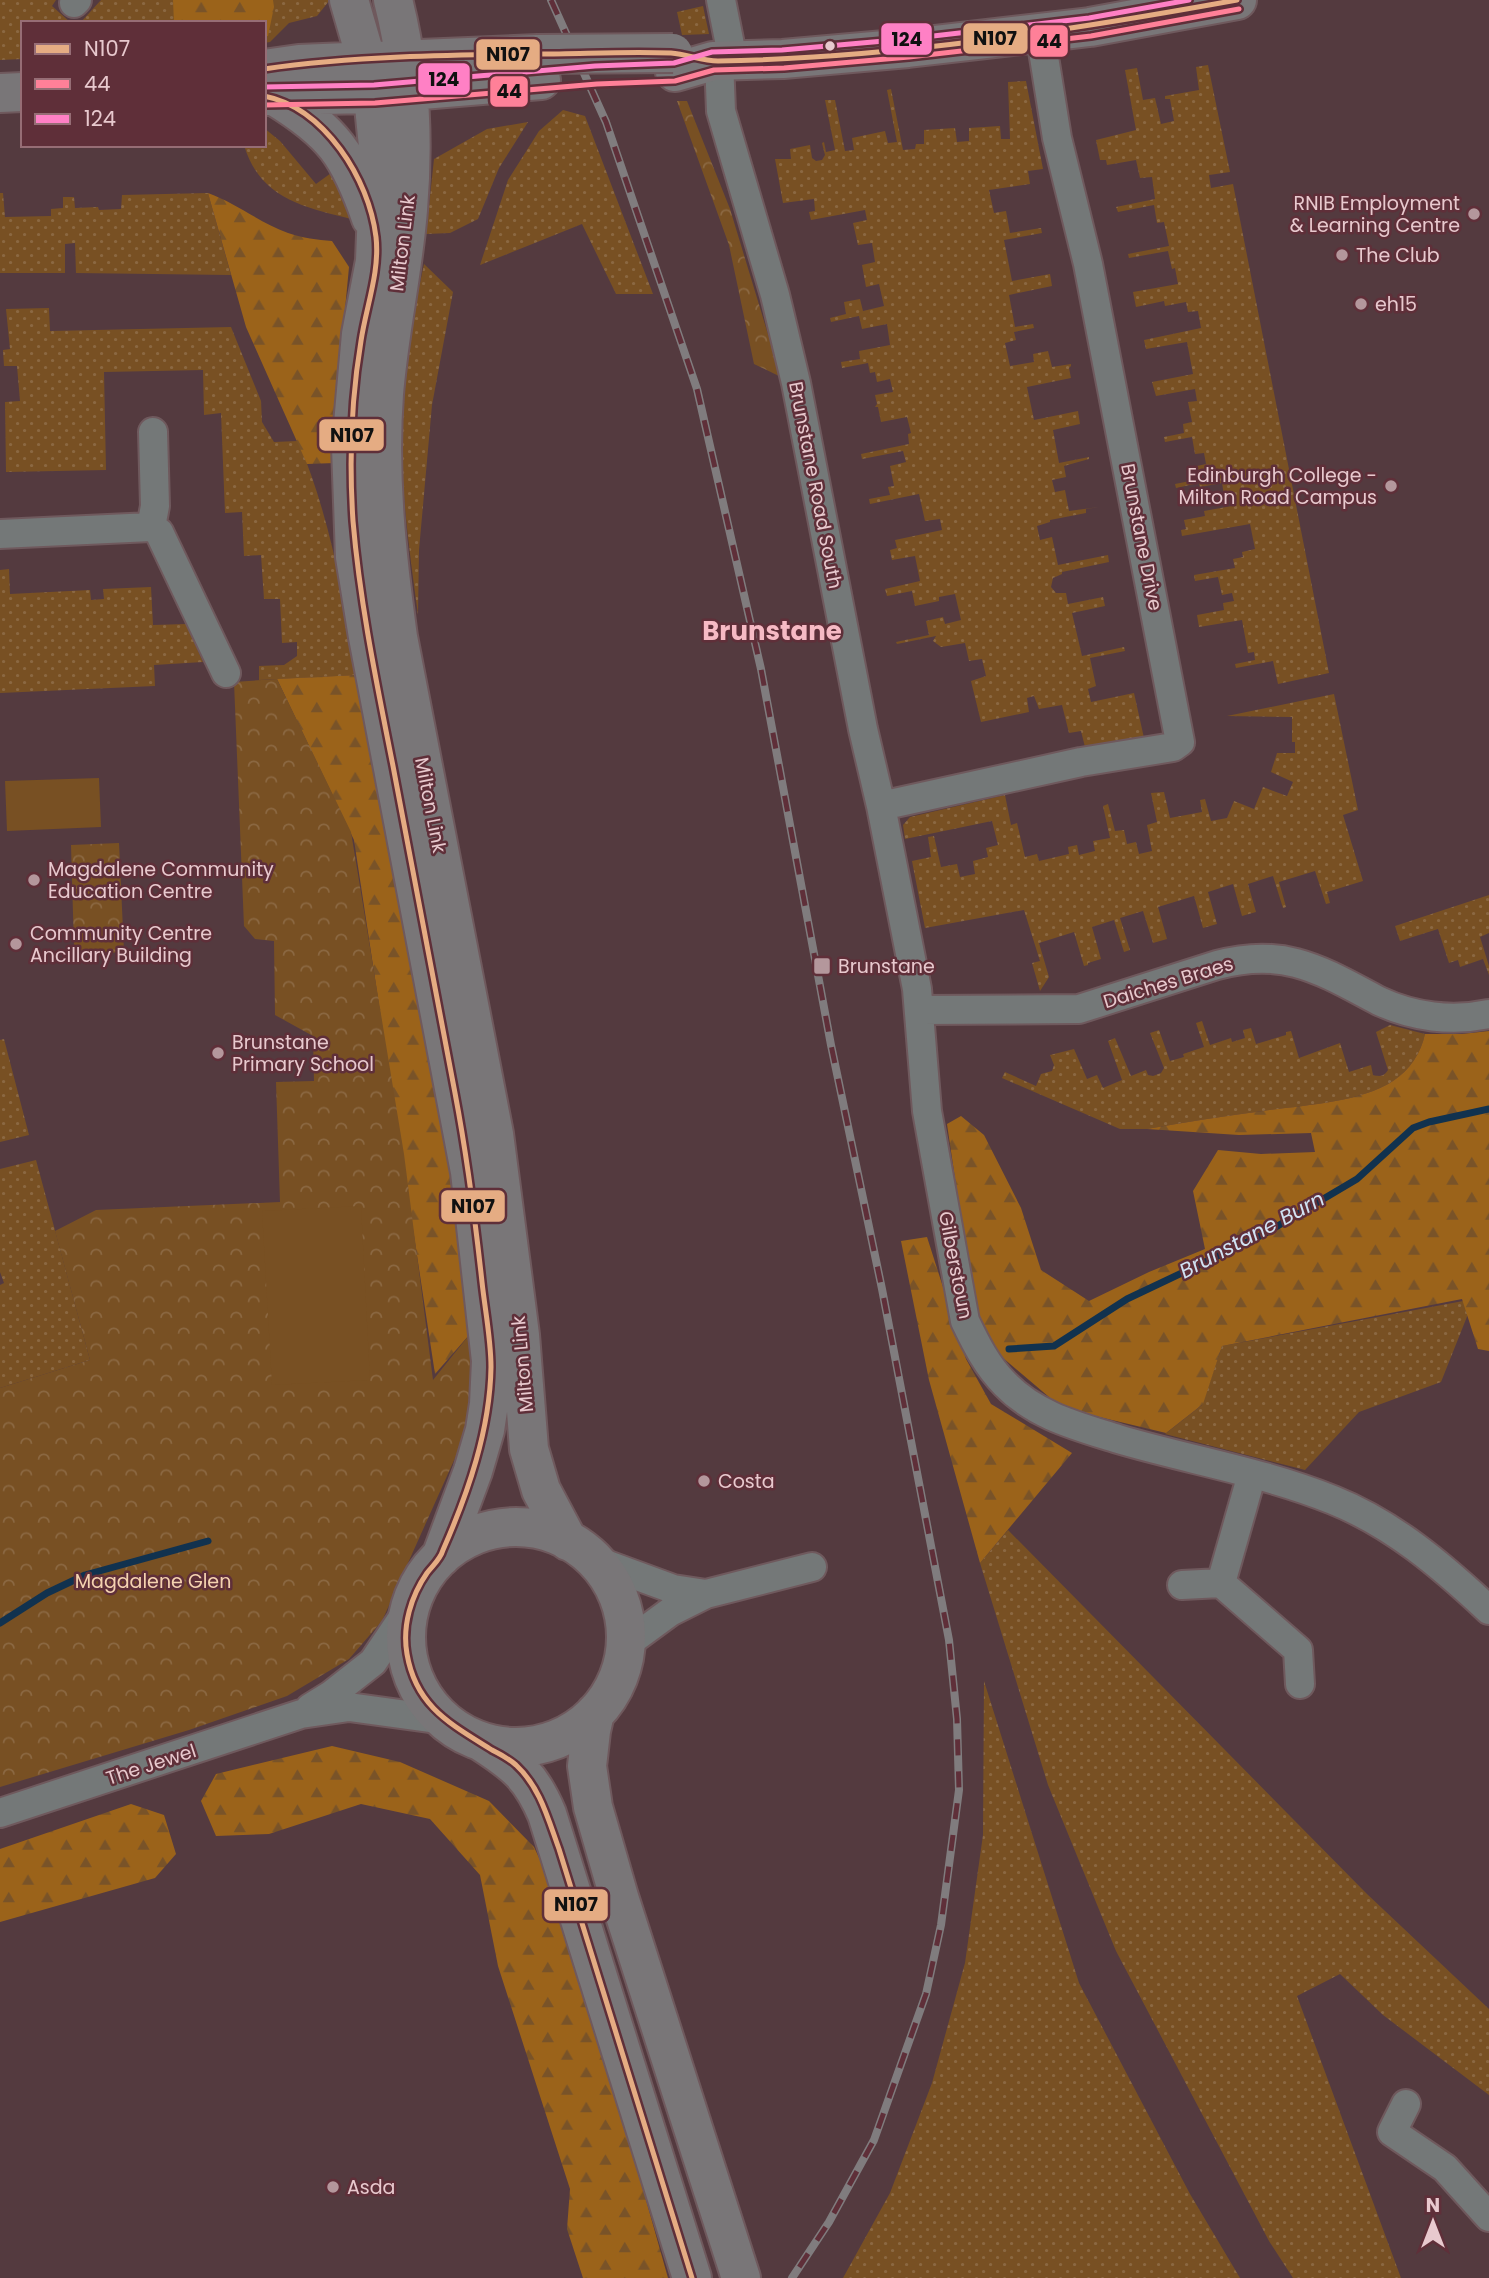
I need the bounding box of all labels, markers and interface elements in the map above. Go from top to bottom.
legend [21,21,266,147]
line badge: 124 [880,22,933,56]
line badge: N107 [962,22,1029,55]
line badge: 44 [1029,24,1069,58]
text: N107 [973,25,1017,52]
text: 124 [892,26,923,53]
text: 44 [1036,28,1062,55]
text: N107 [84,34,130,63]
line badge: N107 [475,38,541,71]
unlabelled marker [823,39,837,53]
text: N107 [486,41,530,68]
line badge: 124 [417,62,471,96]
text: 124 [429,66,460,93]
text: 44 [84,69,110,98]
line badge: 44 [489,75,529,108]
text: 44 [496,78,522,105]
text: 124 [84,104,116,133]
place label: RNIB Employment & Learning Centre [1290,190,1460,239]
street label: Milton Link [383,193,422,293]
marker: RNIB Employment & Learning Centre [1466,206,1482,222]
place label: The Club [1356,242,1440,269]
marker: The Club [1334,247,1350,263]
place label: eh15 [1375,291,1417,318]
marker: eh15 [1353,296,1369,312]
street label: Brunstane Road South [782,379,849,591]
line badge: N107 [318,418,385,452]
text: N107 [330,422,374,449]
street label: Brunstane Drive [1114,461,1169,613]
place label: Edinburgh College - Milton Road Campus [1179,462,1377,511]
marker: Edinburgh College - Milton Road Campus [1383,478,1399,494]
district label: Brunstane [702,613,842,649]
street label: Milton Link [408,755,453,855]
place label: Magdalene Community Education Centre [48,856,274,905]
marker: Magdalene Community Education Centre [26,872,42,888]
place label: Community Centre Ancillary Building [30,920,212,969]
marker: Community Centre Ancillary Building [8,936,24,952]
street label: Daiches Braes [1100,950,1237,1015]
place label: Brunstane [838,953,935,980]
marker: Brunstane [812,956,832,976]
place label: Brunstane Primary School [232,1029,374,1078]
marker: Brunstane Primary School [210,1045,226,1061]
water label: Brunstane Burn [1174,1184,1330,1285]
line badge: N107 [440,1189,506,1223]
text: N107 [451,1193,495,1220]
street label: Gilberstoun [932,1209,979,1321]
street label: Milton Link [505,1314,540,1413]
place label: Costa [718,1468,775,1495]
marker: Costa [696,1473,712,1489]
park label: Magdalene Glen [75,1568,231,1595]
street label: The Jewel [103,1737,200,1792]
line badge: N107 [543,1888,609,1922]
text: N107 [554,1891,598,1918]
place label: Asda [347,2174,395,2201]
marker: Asda [325,2179,341,2195]
north arrow [1398,2187,1468,2257]
text: N [1426,2192,1440,2219]

